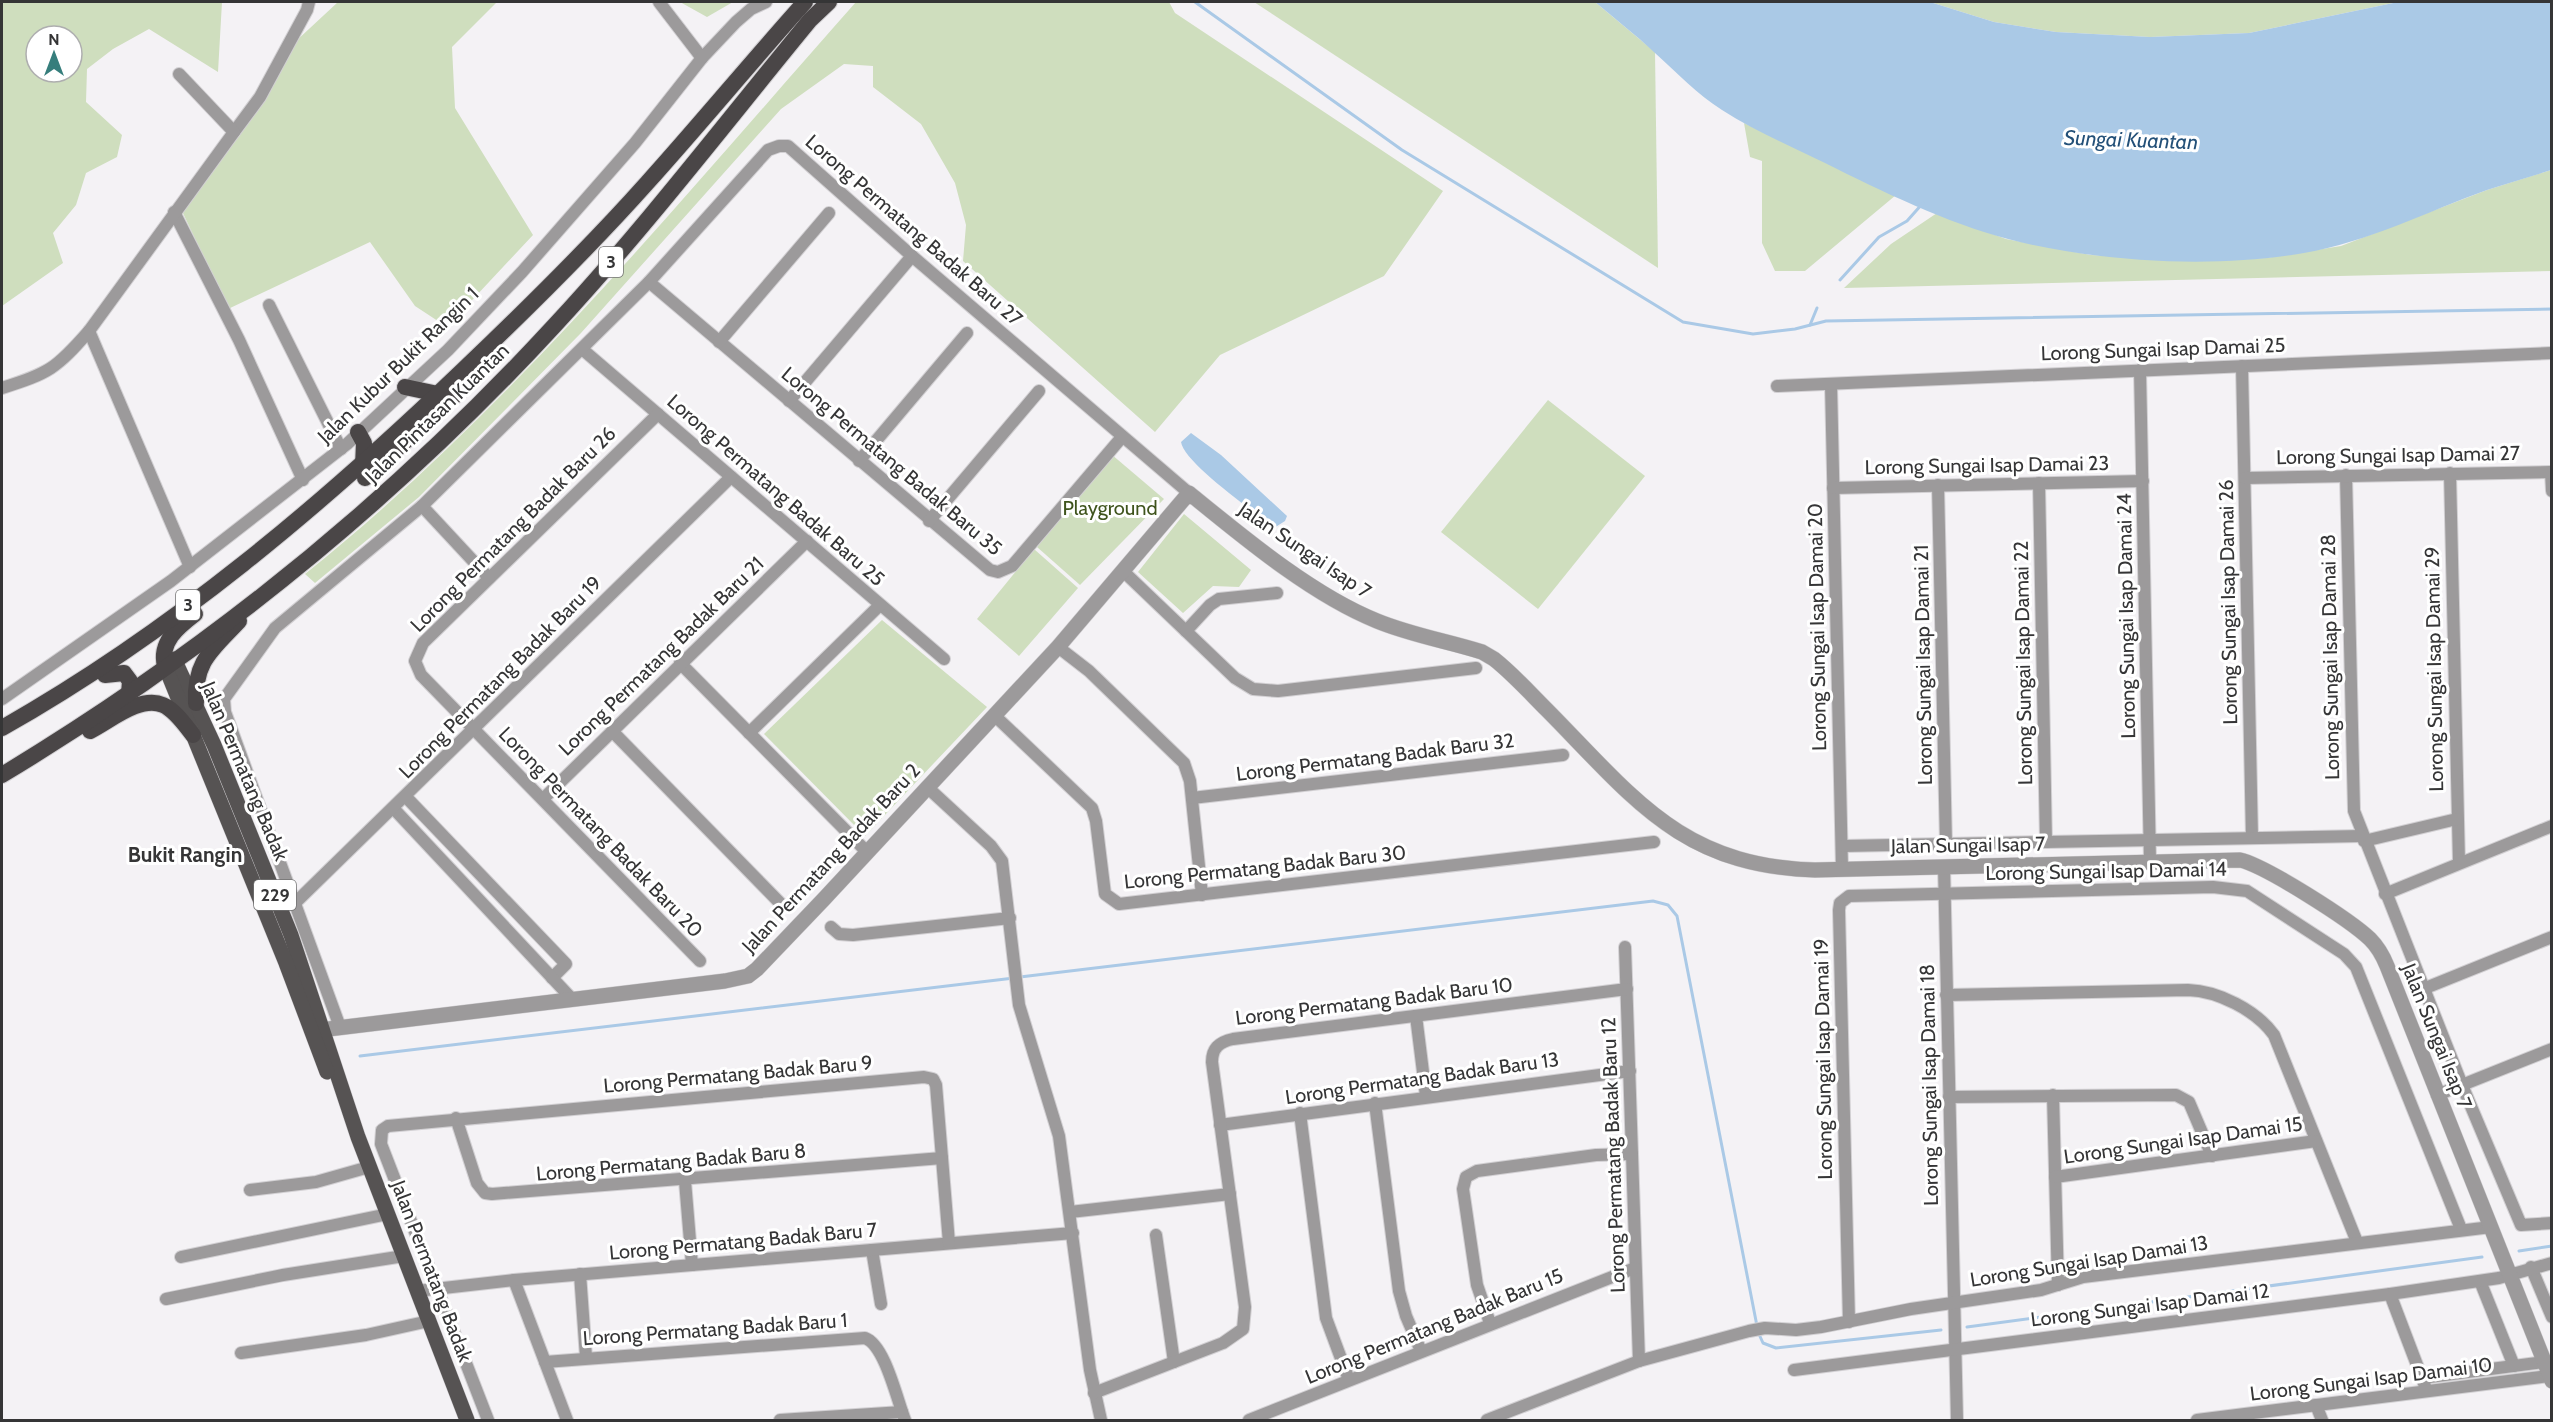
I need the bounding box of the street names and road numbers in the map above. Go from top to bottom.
street label: Lorong Permatang Badak Baru 27 [801,129,1027,331]
road number: 3 [599,247,623,277]
street label: Jalan Kubur Bukit Rangin 1 [312,282,483,449]
street label: Lorong Sungai Isap Damai 25 [2040,333,2286,365]
street label: Jalan Pintasan Kuantan [359,338,514,488]
street label: Lorong Permatang Badak Baru 35 [777,362,1007,560]
street label: Lorong Permatang Badak Baru 25 [662,389,890,591]
street label: Lorong Permatang Badak Baru 26 [405,421,621,637]
street label: Lorong Sungai Isap Damai 27 [2276,441,2520,469]
street label: Lorong Sungai Isap Damai 23 [1864,451,2110,479]
street label: Lorong Sungai Isap Damai 26 [2214,479,2242,725]
street label: Lorong Sungai Isap Damai 24 [2112,493,2140,739]
street label: Jalan Sungai Isap 7 [1233,496,1376,603]
street label: Lorong Sungai Isap Damai 20 [1803,503,1831,751]
street label: Lorong Sungai Isap Damai 28 [2316,534,2344,780]
street label: Lorong Sungai Isap Damai 22 [2009,541,2037,785]
street label: Lorong Sungai Isap Damai 21 [1909,545,1937,785]
street label: Lorong Sungai Isap Damai 29 [2420,546,2448,792]
street label: Lorong Permatang Badak Baru 21 [553,552,769,760]
street label: Lorong Permatang Badak Baru 19 [394,571,606,783]
road number: 3 [176,590,200,620]
street label: Jalan Permatang Badak [196,677,294,864]
street label: Lorong Permatang Badak Baru 20 [494,722,708,942]
street label: Lorong Permatang Badak Baru 32 [1235,728,1515,786]
street label: Jalan Permatang Badak Baru 2 [736,758,925,958]
street label: Jalan Sungai Isap 7 [1890,832,2045,858]
street label: Lorong Permatang Badak Baru 30 [1123,840,1407,894]
street label: Lorong Sungai Isap Damai 14 [1985,857,2227,885]
road number: 229 [254,880,296,910]
street label: Lorong Sungai Isap Damai 19 [1809,938,1837,1180]
street label: Jalan Sungai Isap 7 [2397,959,2477,1112]
street label: Lorong Sungai Isap Damai 18 [1915,964,1943,1206]
street label: Lorong Permatang Badak Baru 10 [1234,972,1514,1030]
street label: Lorong Permatang Badak Baru 12 [1596,1017,1630,1293]
street label: Lorong Permatang Badak Baru 13 [1284,1047,1560,1109]
street label: Lorong Permatang Badak Baru 9 [602,1050,874,1098]
street label: Lorong Sungai Isap Damai 15 [2062,1111,2304,1169]
street label: Lorong Permatang Badak Baru 8 [535,1138,807,1186]
street label: Jalan Permatang Badak [386,1176,478,1365]
street label: Lorong Permatang Badak Baru 7 [608,1217,878,1265]
street label: Lorong Sungai Isap Damai 13 [1968,1230,2210,1292]
street label: Lorong Permatang Badak Baru 15 [1302,1263,1566,1389]
street label: Lorong Sungai Isap Damai 12 [2029,1278,2271,1332]
street label: Lorong Permatang Badak Baru 1 [582,1308,848,1350]
street label: Lorong Sungai Isap Damai 10 [2249,1352,2493,1406]

